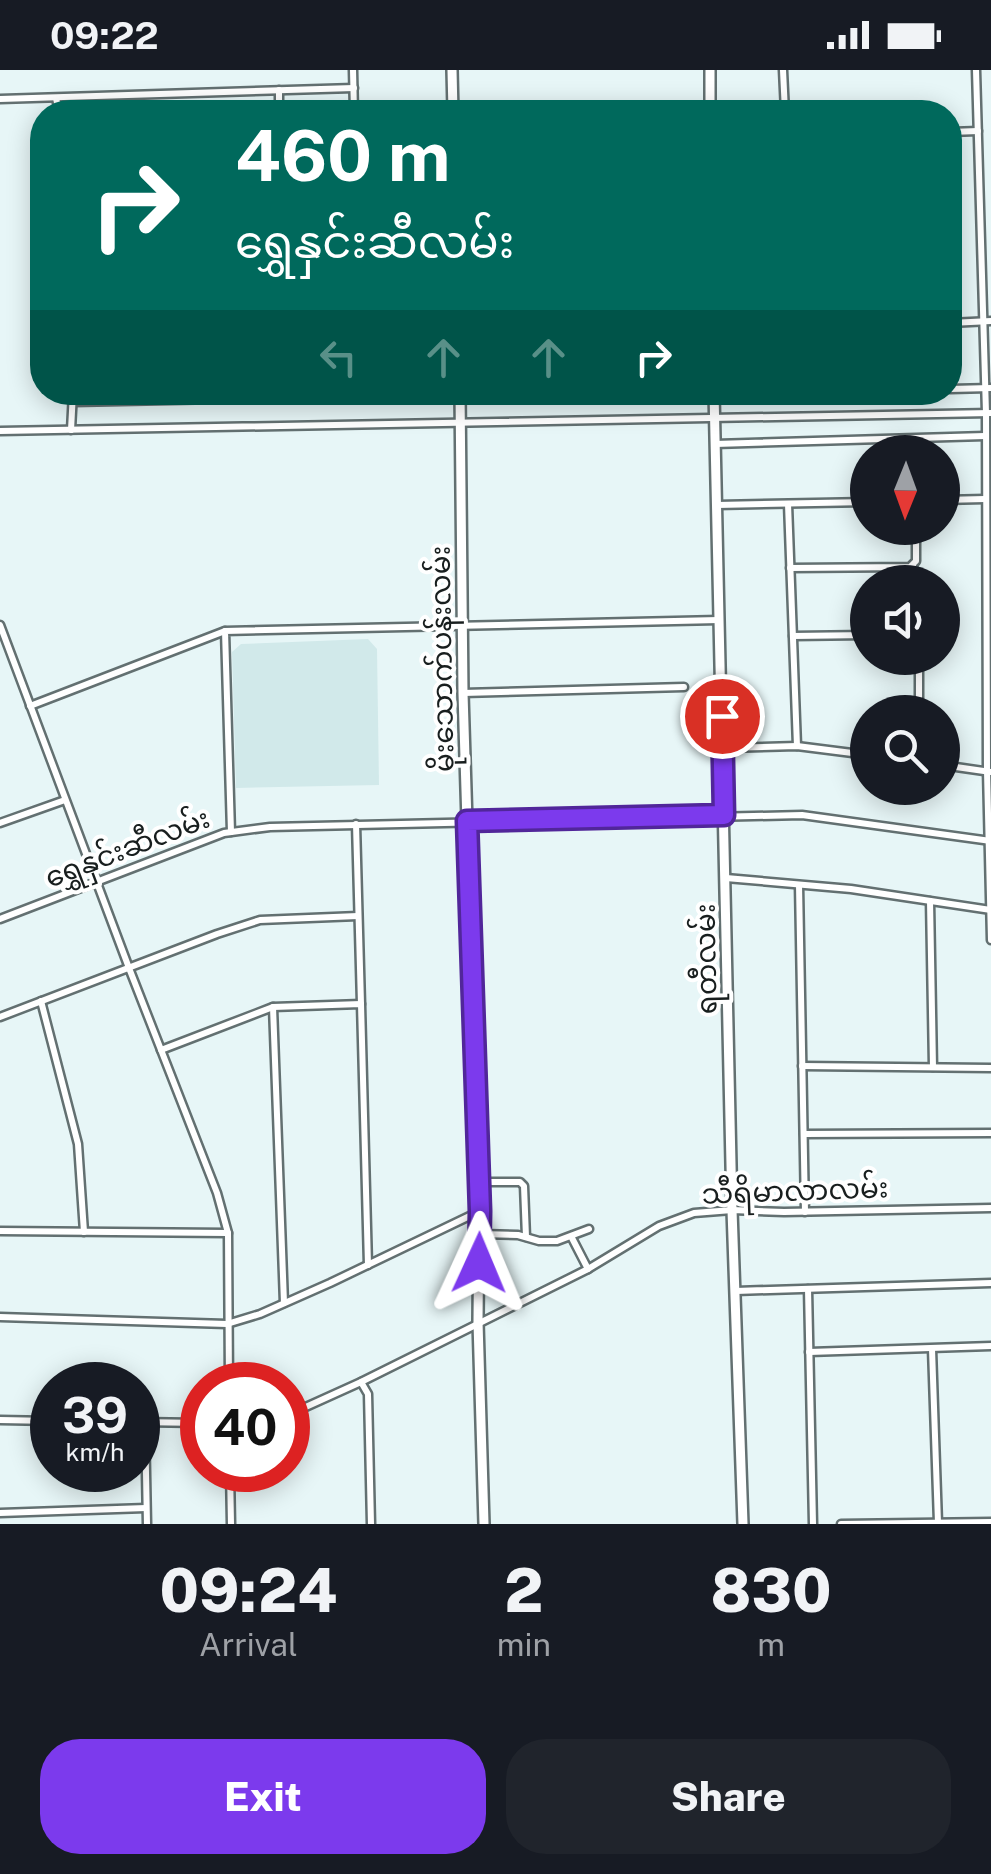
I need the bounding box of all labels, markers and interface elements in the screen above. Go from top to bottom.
text: 09:22 [50,13,159,58]
text: 460 m [235,114,451,197]
icon: right [70,140,200,270]
text: ရွှေနှင်းဆီလမ်း [235,215,514,268]
icon: left [311,330,366,385]
icon: ahead [416,330,471,385]
icon: ahead [521,330,576,385]
icon: right [626,330,681,385]
north arrow [850,435,960,545]
map controls [850,435,960,805]
street label: မိုးသောက်ပန်းလမ်း [422,545,466,772]
button: sound [850,565,960,675]
pin [680,674,765,759]
icon: arrive [695,689,750,744]
button: search [850,695,960,805]
street label: ရွှေနှင်းဆီလမ်း [40,800,217,900]
street label: ရတီလမ်း [687,903,729,1015]
street label: သီရိမာလာလမ်း [701,1169,889,1217]
position arrow [427,1211,531,1315]
speed limit sign: 40 [180,1362,310,1492]
text: 39 [62,1385,128,1444]
text: km/h [66,1437,124,1467]
text: 09:24 [159,1555,337,1626]
text: 2 [504,1555,543,1626]
text: 830 [710,1555,832,1626]
text: Arrival [199,1626,298,1663]
text: min [497,1626,551,1663]
text: m [757,1626,785,1663]
button: Exit [40,1739,486,1854]
button: Share [506,1739,951,1854]

